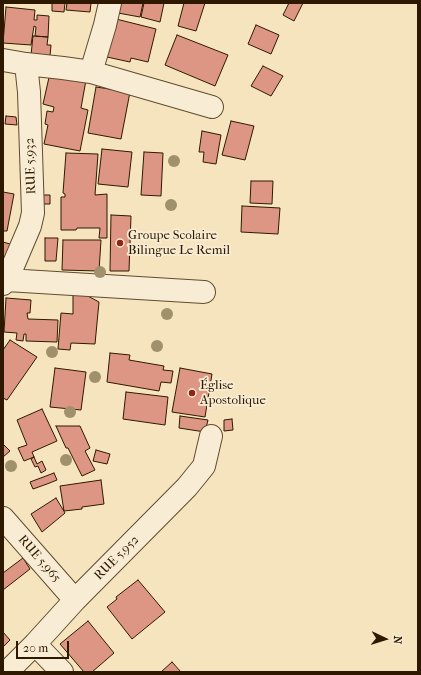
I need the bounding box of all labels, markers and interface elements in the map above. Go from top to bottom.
street label: RUE 5.932 [22,137,40,195]
place label: Groupe Scolaire Bilingue Le Remil [128,228,230,259]
marker: Groupe Scolaire Bilingue Le Remil [115,238,125,248]
place label: Église Apostolique [200,378,266,409]
marker: Église Apostolique [187,388,197,398]
street label: RUE 5.965 [14,532,64,586]
street label: RUE 5.952 [91,532,143,584]
north arrow [365,619,405,659]
scale bar [18,633,71,659]
text: N [391,635,404,644]
text: 20 m [23,641,48,655]

